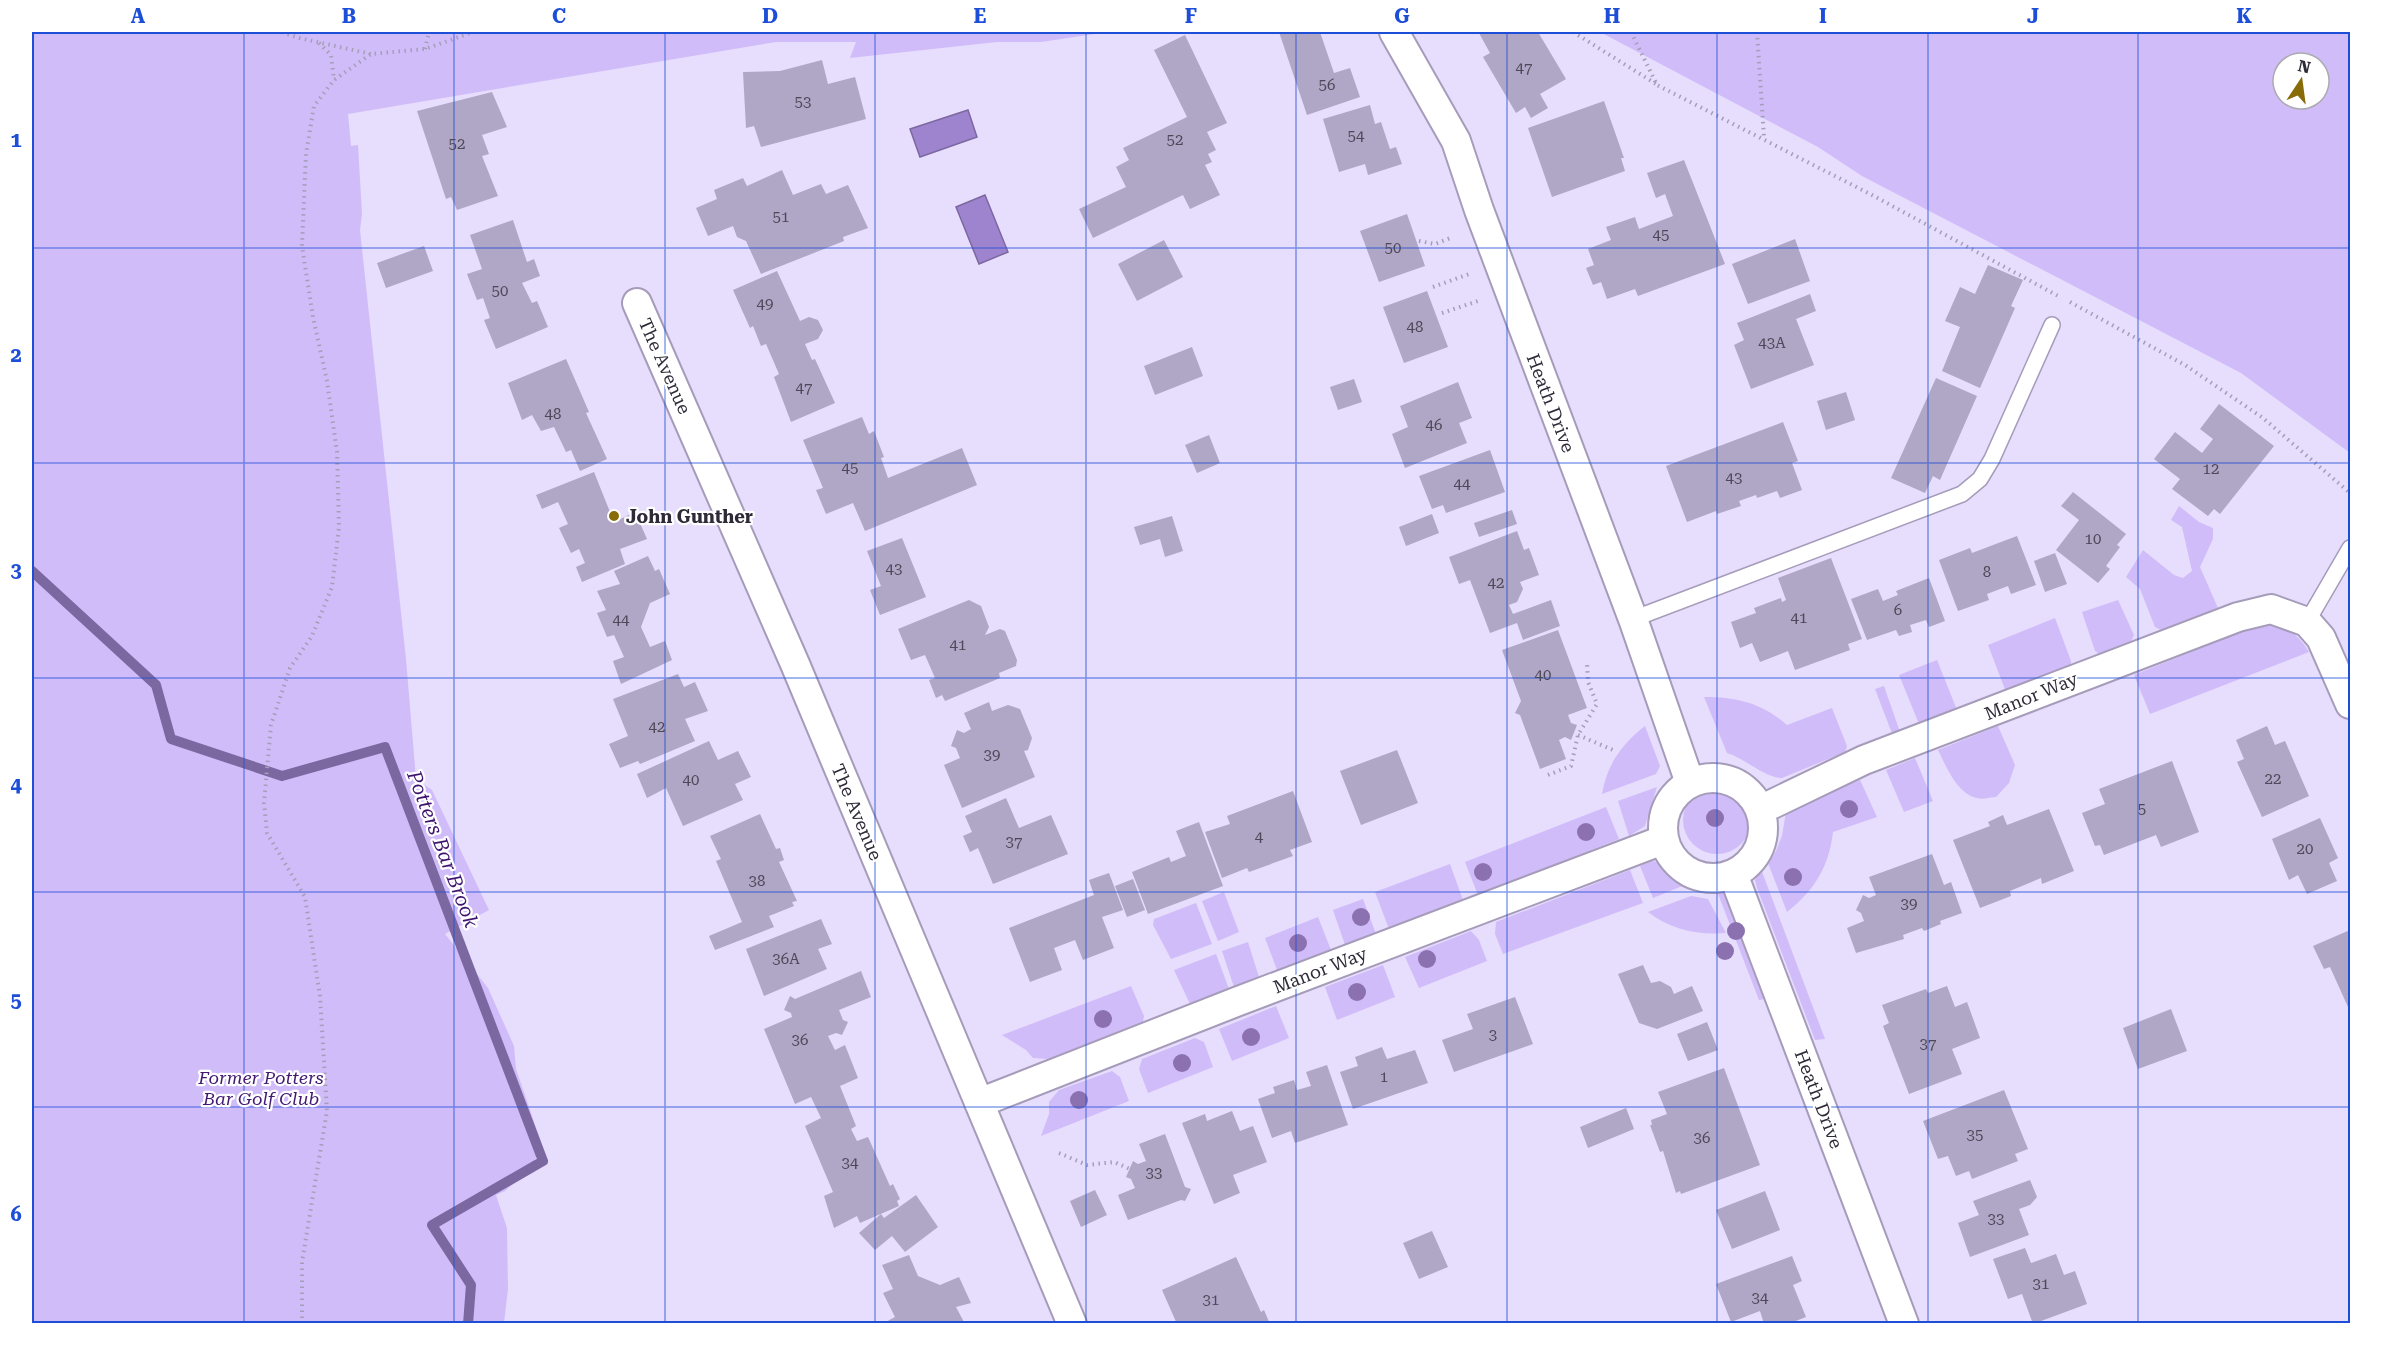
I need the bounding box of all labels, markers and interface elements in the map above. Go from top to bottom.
text: A [131,4,146,28]
text: B [342,4,356,28]
text: C [552,4,566,28]
text: D [762,4,778,28]
text: E [974,4,987,28]
text: F [1185,4,1197,28]
text: G [1394,4,1410,28]
text: H [1604,4,1620,28]
text: I [1819,4,1827,28]
text: J [2027,4,2039,28]
text: K [2236,4,2252,28]
north arrow [2271,51,2331,111]
text: N [2296,56,2312,78]
house number: 47 [1516,59,1532,77]
house number: 56 [1319,76,1335,94]
house number: 53 [795,93,811,111]
house number: 54 [1348,127,1365,145]
text: 1 [10,128,22,152]
house number: 52 [1167,131,1183,149]
house number: 52 [449,135,465,153]
house number: 51 [773,208,789,226]
house number: 45 [1653,226,1669,244]
house number: 50 [1385,239,1401,257]
house number: 50 [492,282,508,300]
house number: 49 [757,295,773,313]
street label: The Avenue [635,315,696,417]
house number: 48 [1407,318,1423,336]
house number: 43A [1758,334,1786,352]
text: 2 [10,343,22,367]
street label: Heath Drive [1523,351,1579,455]
house number: 47 [796,379,812,397]
house number: 48 [545,405,561,423]
house number: 46 [1426,416,1442,434]
house number: 45 [842,459,858,477]
house number: 12 [2203,460,2219,478]
house number: 43 [1726,469,1742,487]
house number: 44 [1454,475,1471,493]
place label: John Gunther [626,506,753,527]
marker: John Gunther [607,509,621,523]
house number: 10 [2085,530,2101,548]
text: 3 [10,558,22,582]
house number: 43 [886,560,902,578]
house number: 8 [1983,563,1991,581]
house number: 42 [1488,574,1504,592]
house number: 6 [1894,601,1902,619]
house number: 41 [1791,609,1807,627]
house number: 44 [613,611,630,629]
house number: 41 [950,636,966,654]
house number: 40 [1535,666,1551,684]
street label: Manor Way [1981,668,2081,724]
house number: 42 [649,718,665,736]
house number: 39 [984,746,1000,764]
street label: The Avenue [827,761,887,863]
water label: Potters Bar Brook [402,766,484,931]
house number: 22 [2265,770,2281,788]
house number: 40 [683,771,699,789]
text: 4 [10,773,22,797]
house number: 5 [2138,800,2146,818]
house number: 4 [1255,828,1264,846]
house number: 37 [1006,833,1022,851]
house number: 20 [2297,840,2313,858]
house number: 38 [749,872,765,890]
house number: 39 [1901,895,1917,913]
street label: Manor Way [1270,942,1370,998]
house number: 36A [772,950,800,968]
text: 5 [10,988,22,1012]
house number: 3 [1489,1026,1497,1044]
house number: 36 [792,1031,808,1049]
house number: 37 [1920,1035,1936,1053]
street label: Heath Drive [1791,1047,1847,1151]
park label: Former Potters Bar Golf Club [197,1067,324,1109]
house number: 1 [1380,1068,1388,1086]
house number: 35 [1967,1126,1983,1144]
house number: 36 [1694,1129,1710,1147]
house number: 34 [842,1154,859,1172]
house number: 33 [1146,1164,1162,1182]
text: 6 [10,1202,22,1226]
house number: 33 [1988,1210,2004,1228]
house number: 31 [2033,1275,2049,1293]
house number: 34 [1752,1289,1769,1307]
house number: 31 [1203,1291,1219,1309]

